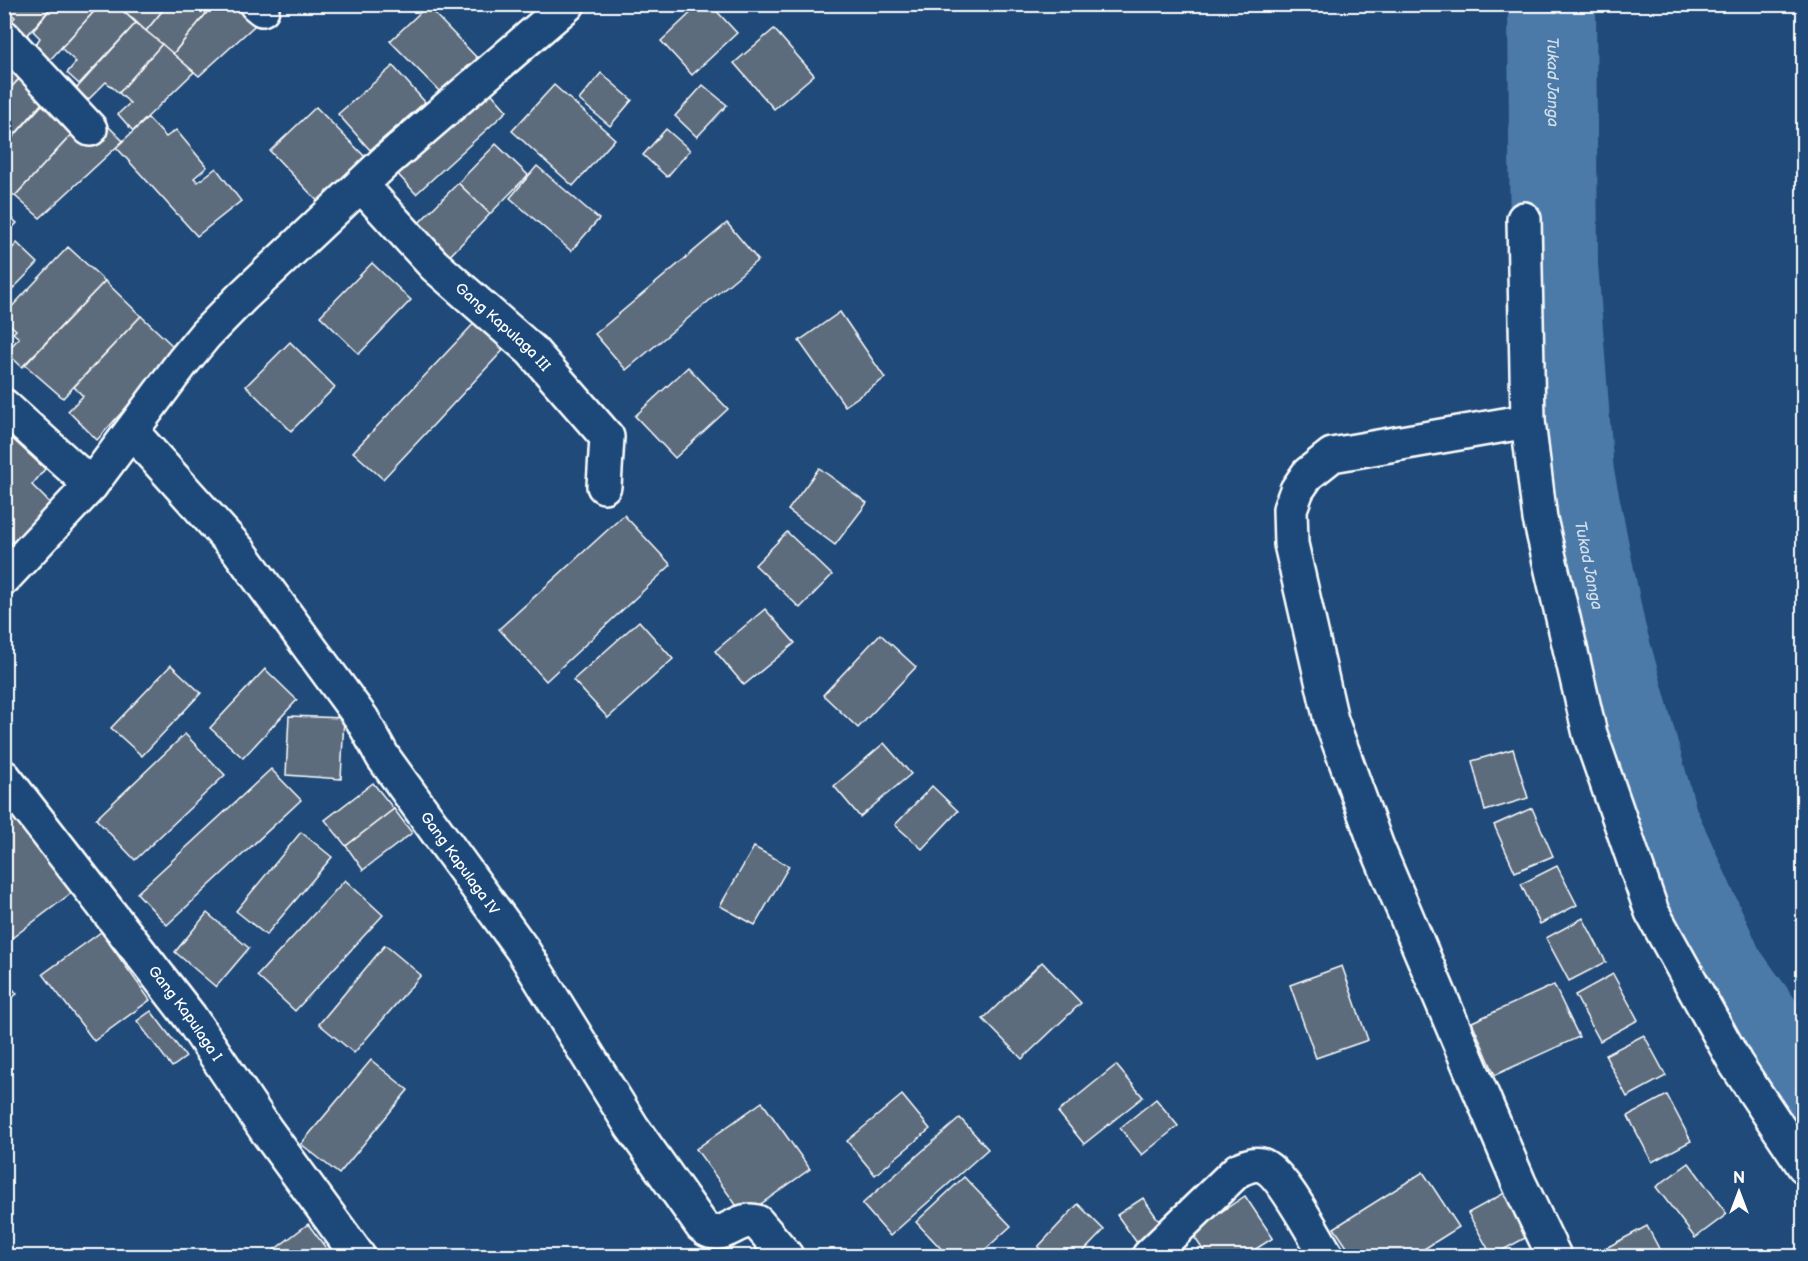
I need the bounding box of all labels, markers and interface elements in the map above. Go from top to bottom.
water label: Tukad Janga [1543,37,1562,127]
street label: Gang Kapulaga III [451,278,555,375]
water label: Tukad Janga [1570,519,1607,612]
street label: Gang Kapulaga IV [416,808,504,919]
street label: Gang Kapulaga I [144,962,227,1065]
north arrow [1709,1162,1769,1222]
text: N [1733,1169,1745,1188]

